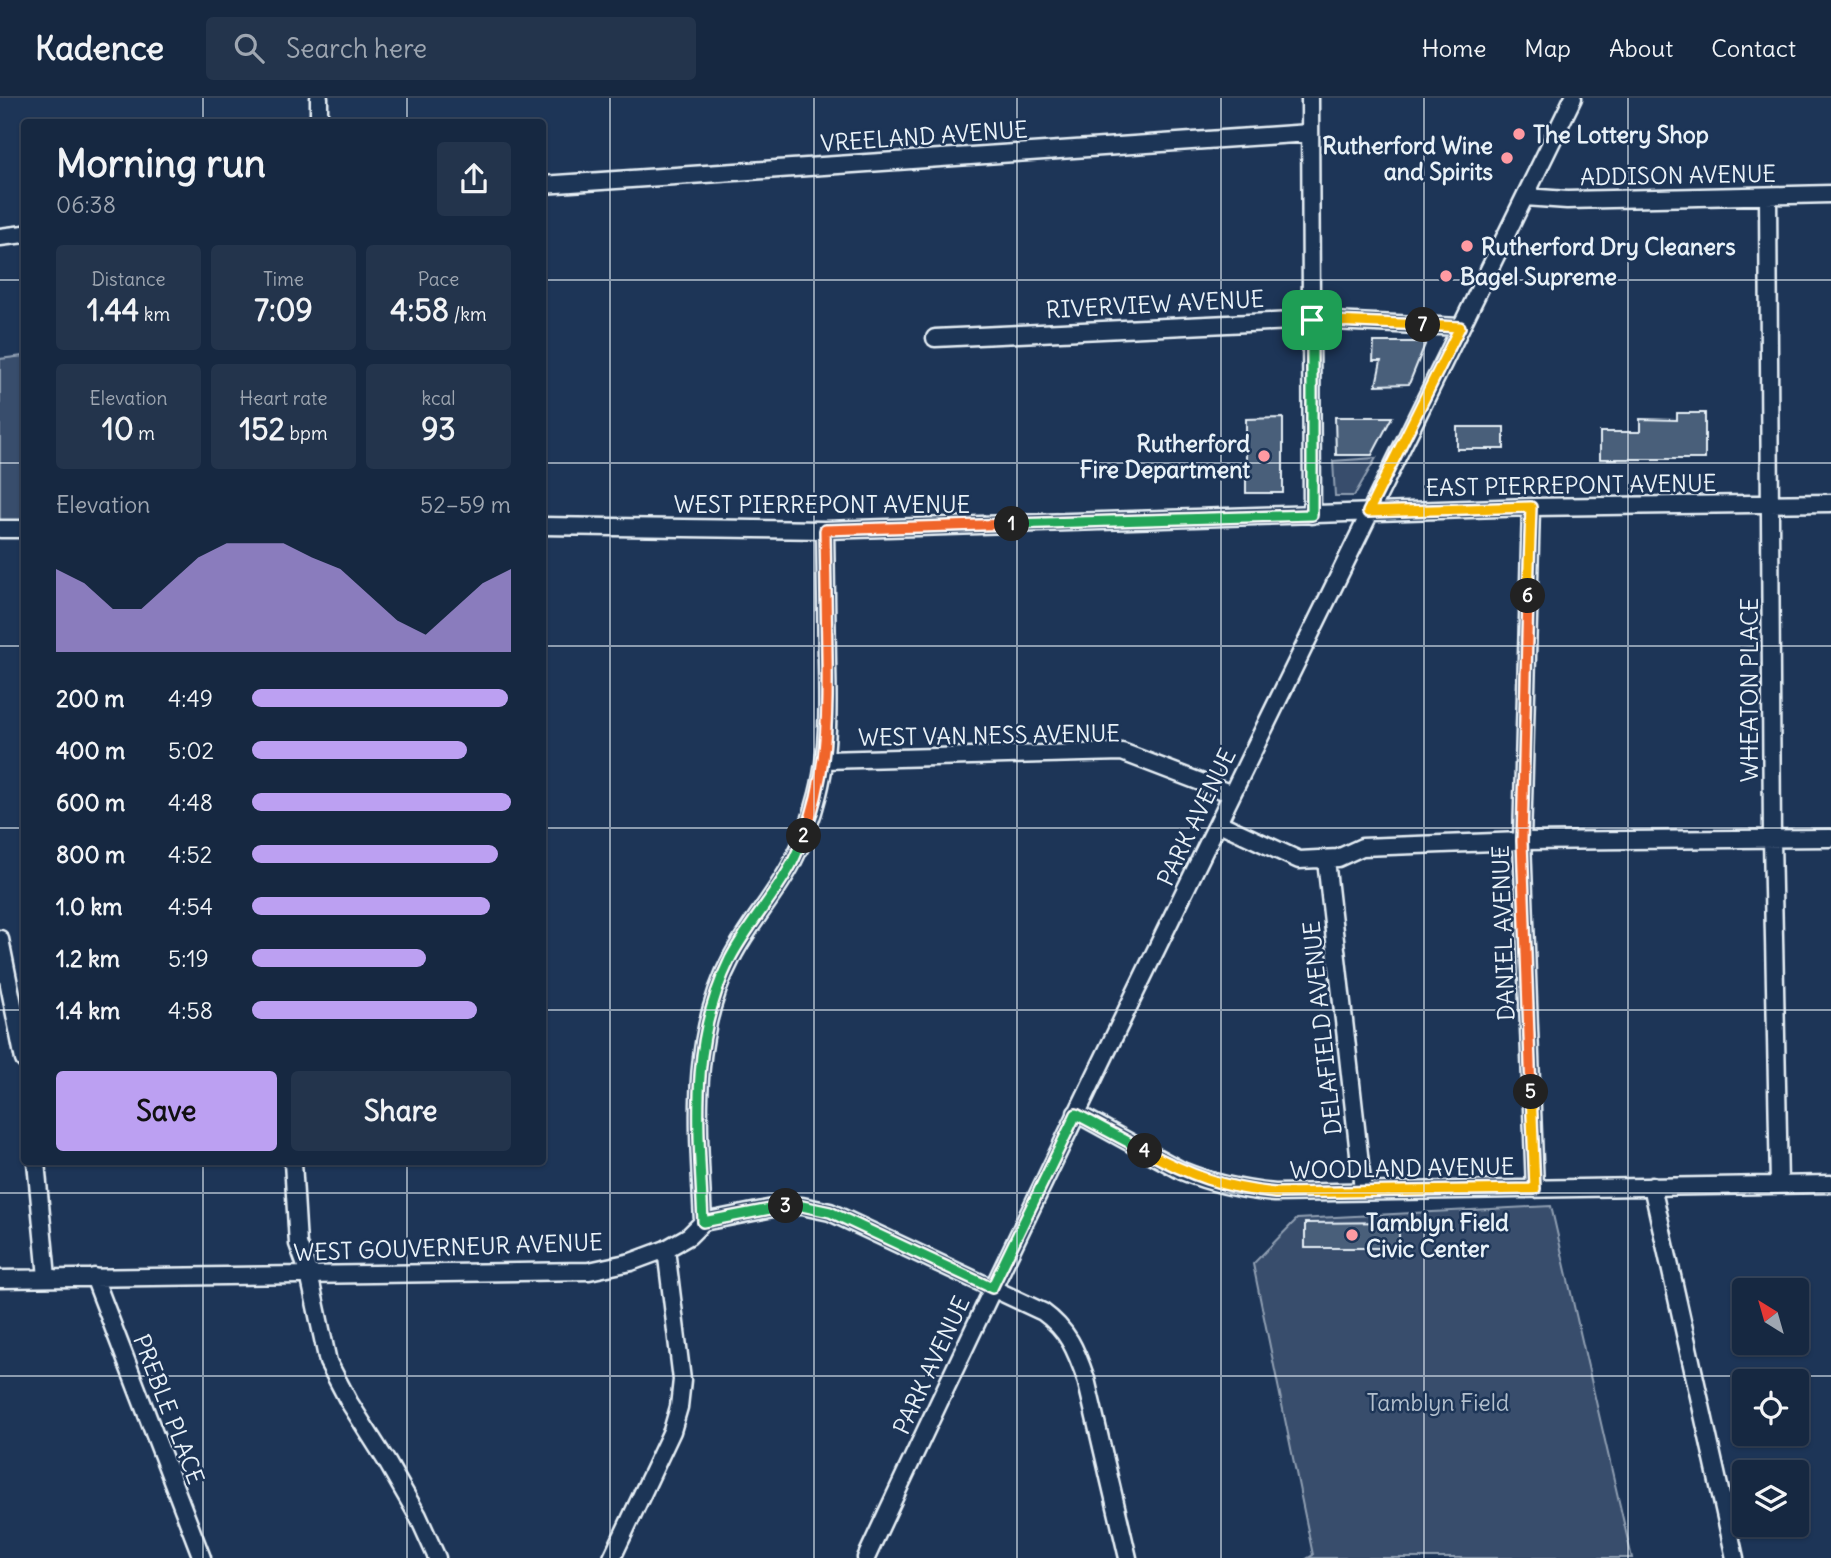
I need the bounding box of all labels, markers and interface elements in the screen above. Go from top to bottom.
search box [206,17,696,80]
text: Kadence [35,27,164,69]
icon: search [230,29,268,67]
text: Search here [286,32,427,65]
text: Home [1422,33,1486,63]
text: Map [1524,33,1571,63]
text: About [1609,33,1673,63]
text: Contact [1711,33,1796,63]
street label: VREELAND AVENUE [819,114,1029,158]
place label: The Lottery Shop [1533,120,1709,149]
marker: The Lottery Shop [1511,126,1527,142]
place label: Rutherford Wine and Spirits [1322,131,1493,186]
text: Morning run [56,140,266,187]
button: share [437,142,511,216]
marker: Rutherford Wine and Spirits [1499,150,1515,166]
street label: ADDISON AVENUE [1580,159,1776,191]
text: 06:38 [56,190,116,219]
place label: Rutherford Dry Cleaners [1481,232,1736,261]
marker: Rutherford Dry Cleaners [1459,238,1475,254]
place label: Bagel Supreme [1460,262,1617,291]
text: Distance [91,267,166,291]
text: Time [263,267,304,291]
text: Pace [418,267,459,291]
marker: Bagel Supreme [1438,268,1454,284]
street label: RIVERVIEW AVENUE [1045,284,1265,324]
pin [1282,290,1342,350]
text: 1.44 [87,291,139,329]
text: 7:09 [254,291,313,329]
text: 4:58 [390,291,449,329]
icon: arrive [1293,301,1331,339]
text: km [139,302,170,326]
text: /km [449,302,487,326]
pin: 7 [1406,308,1440,342]
text: 7 [1418,312,1427,336]
text: Elevation [90,386,167,410]
text: Heart rate [239,386,328,410]
text: kcal [421,386,456,410]
text: 10 [102,410,134,448]
text: 152 [239,410,285,448]
text: 93 [421,410,456,448]
text: m [134,421,155,445]
text: bpm [285,421,328,445]
place label: Rutherford Fire Department [1080,429,1250,484]
marker: Rutherford Fire Department [1256,448,1272,464]
street label: EAST PIERREPONT AVENUE [1425,468,1717,502]
text: Elevation [56,490,150,519]
text: 52–59 m [420,490,511,519]
street label: WEST PIERREPONT AVENUE [674,490,970,519]
pin: 1 [995,506,1030,542]
text: 1 [1008,511,1015,535]
pin: 6 [1510,578,1546,614]
text: 6 [1522,583,1533,607]
street label: WHEATON PLACE [1735,598,1764,782]
text: 200 m [56,684,125,713]
text: 4:49 [168,684,213,713]
street label: WEST VAN NESS AVENUE [858,718,1120,752]
text: 400 m [56,736,125,765]
text: 5:02 [168,736,214,765]
street label: PARK AVENUE [1150,744,1242,890]
text: 600 m [56,788,125,817]
text: 4:48 [168,788,213,817]
pin: 2 [786,818,822,854]
text: 2 [798,823,809,847]
text: 800 m [56,840,125,869]
text: 4:52 [168,840,212,869]
street label: DANIEL AVENUE [1485,845,1521,1021]
text: 1.0 km [56,892,122,921]
text: 4:54 [168,892,213,921]
street label: DELAFIELD AVENUE [1296,920,1348,1136]
text: 1.2 km [56,944,120,973]
text: 5:19 [168,944,209,973]
text: 1.4 km [56,996,120,1025]
text: 4:58 [168,996,213,1025]
button: Save [56,1071,277,1151]
button: Share [291,1071,511,1151]
pin: 5 [1514,1074,1548,1110]
text: 5 [1525,1079,1536,1103]
pin: 4 [1128,1134,1162,1168]
text: 4 [1139,1138,1150,1162]
street label: WOODLAND AVENUE [1289,1152,1515,1184]
pin: 3 [768,1188,804,1224]
text: 3 [780,1193,791,1217]
place label: Tamblyn Field Civic Center [1366,1208,1509,1263]
street label: WEST GOUVERNEUR AVENUE [293,1227,603,1267]
marker: Tamblyn Field Civic Center [1344,1227,1360,1243]
north arrow [1732,1278,1810,1354]
map controls [1732,1278,1809,1537]
street label: PARK AVENUE [886,1291,976,1439]
street label: PREBLE PLACE [127,1330,211,1488]
button: locate [1732,1369,1809,1446]
park label: Tamblyn Field [1367,1388,1509,1417]
button: layers [1732,1460,1809,1537]

